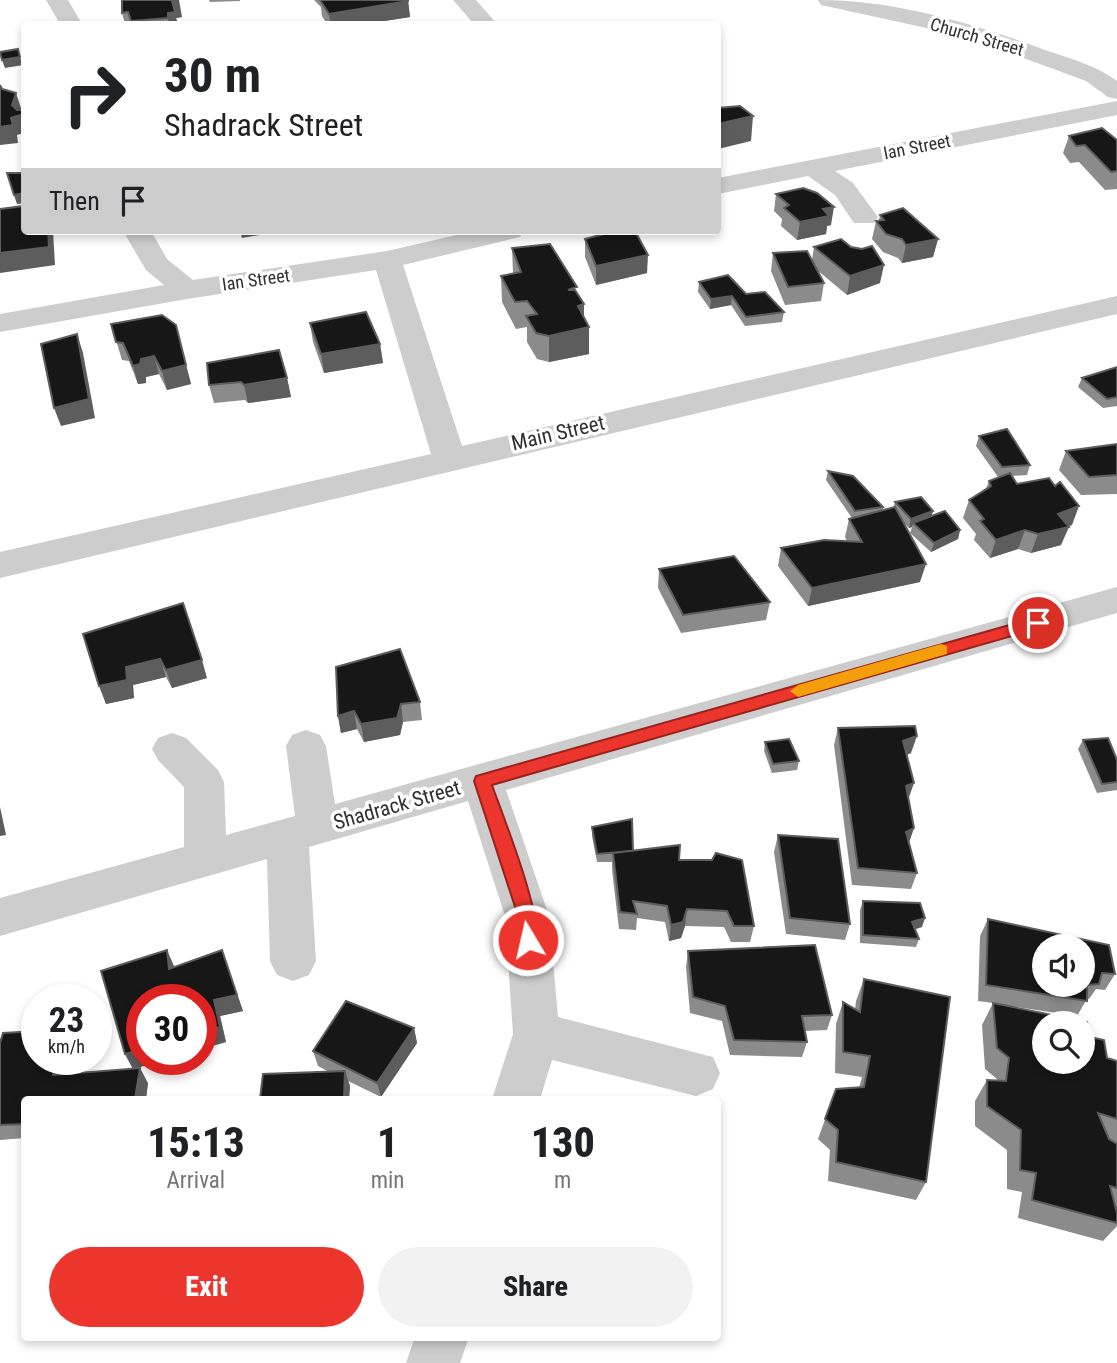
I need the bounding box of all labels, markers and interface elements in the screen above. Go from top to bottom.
street label: Church Street [928,13,1026,60]
text: 30 m [164,47,261,104]
icon: right [49,49,140,140]
text: Shadrack Street [164,106,363,144]
street label: Ian Street [881,130,952,163]
icon: arrive [114,182,152,220]
text: Then [49,186,100,216]
street label: Ian Street [221,264,291,295]
street label: Main Street [509,411,607,455]
pin [1008,593,1068,653]
icon: arrive [1019,604,1057,642]
street label: Shadrack Street [331,775,463,835]
position arrow [491,903,565,977]
map controls [1032,934,1095,1074]
button: sound [1032,934,1095,997]
speed limit sign: 30 [126,984,217,1075]
text: 23 [49,1000,84,1041]
button: search [1032,1011,1095,1074]
text: km/h [48,1036,85,1057]
text: 15:13 [147,1118,244,1167]
text: 1 [377,1118,398,1167]
text: 130 [531,1118,595,1167]
text: Arrival [167,1167,225,1194]
text: min [371,1167,404,1194]
text: m [554,1167,571,1194]
button: Exit [49,1247,364,1327]
button: Share [378,1247,693,1327]

